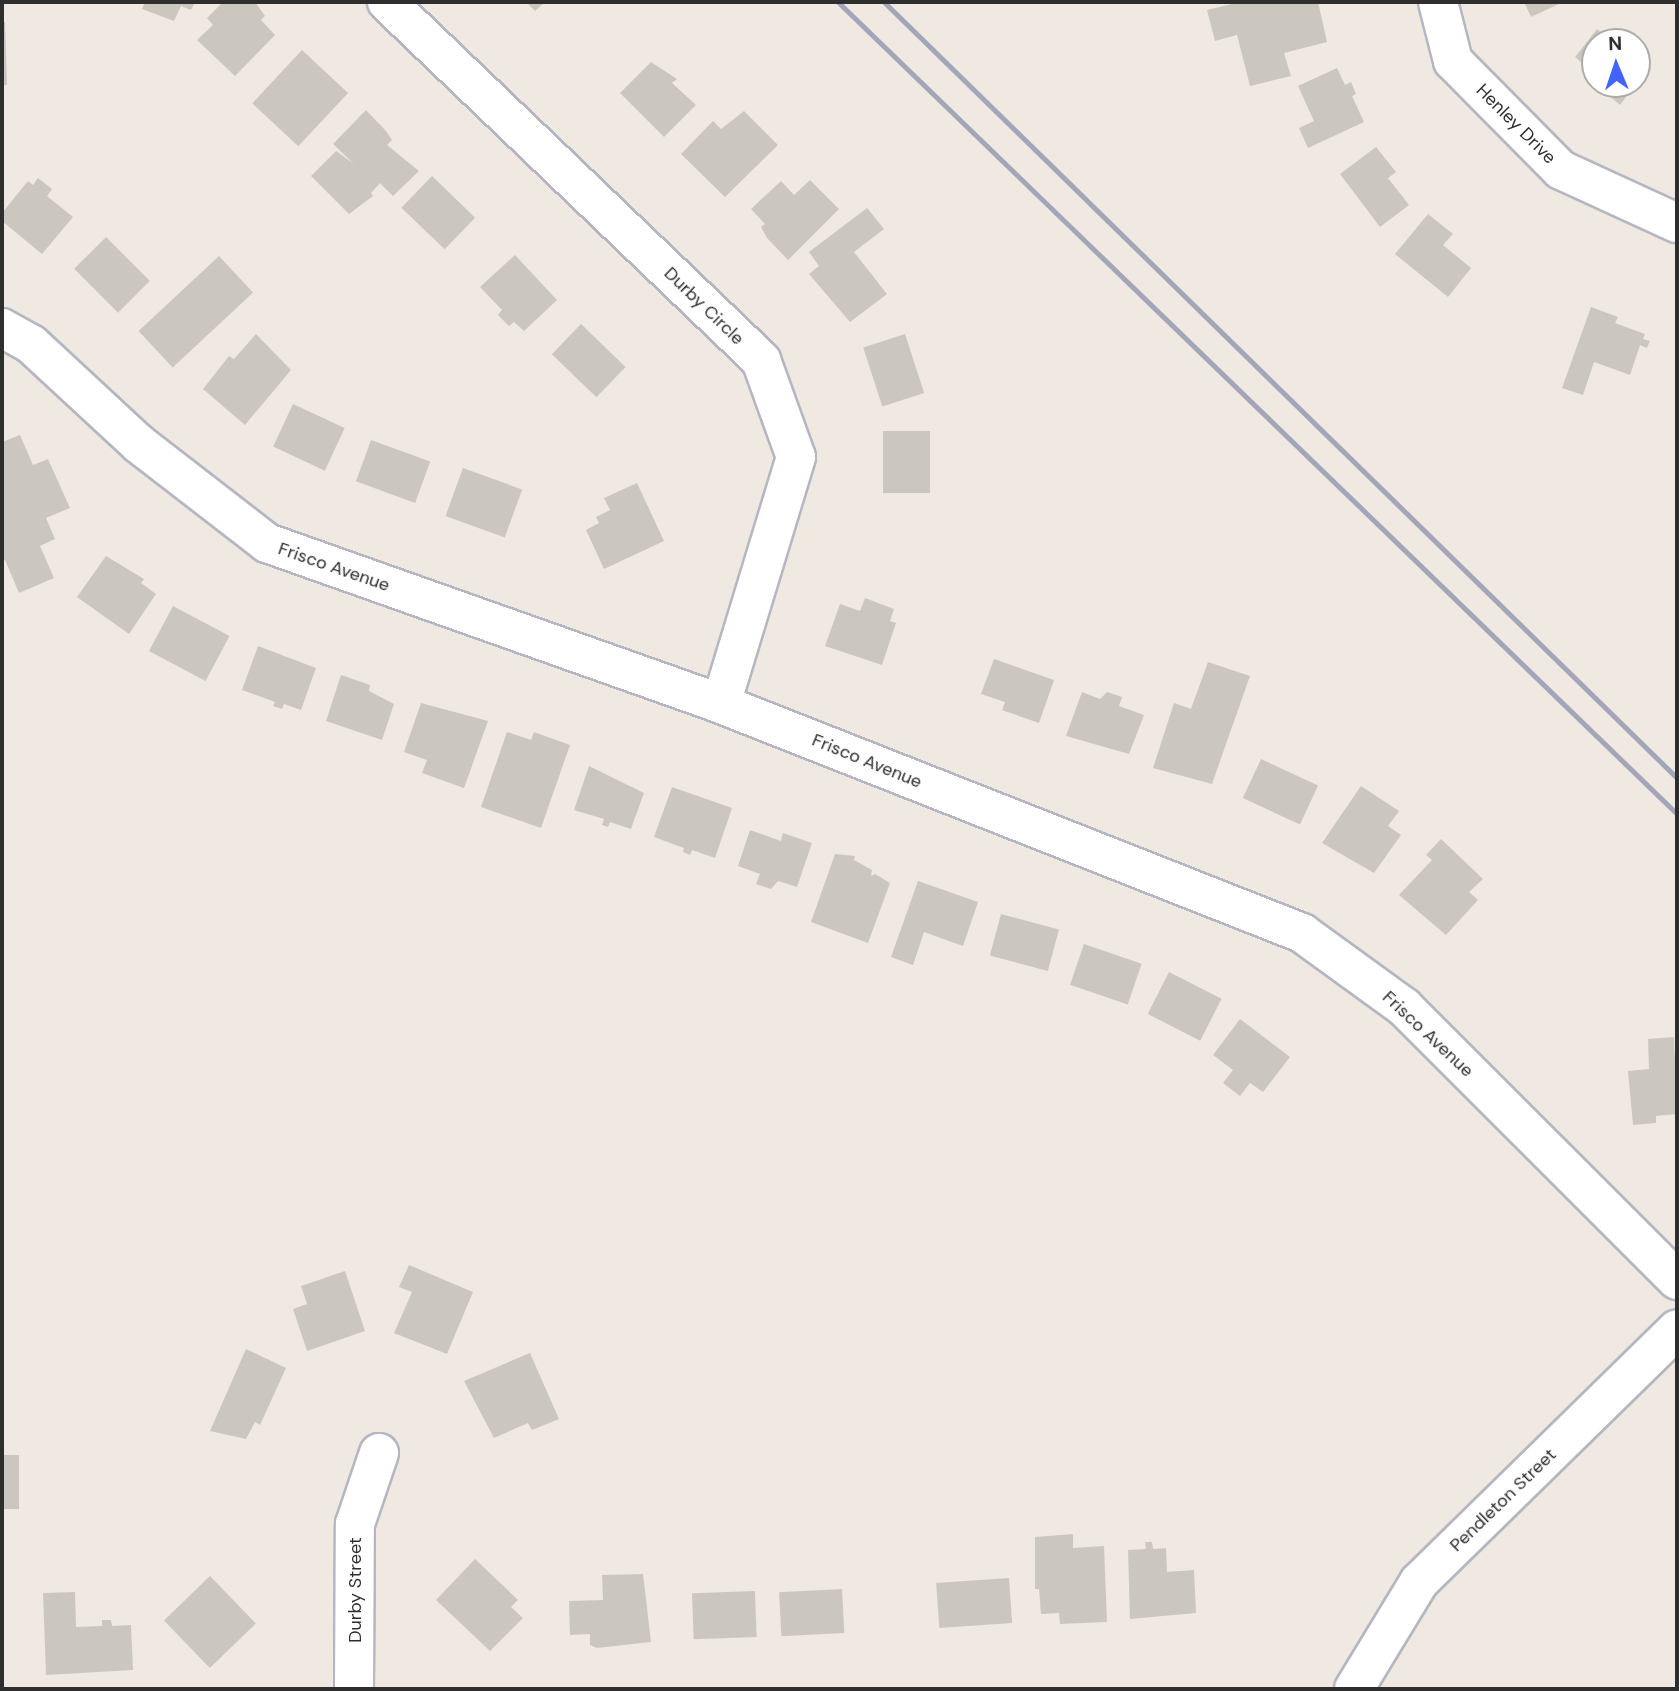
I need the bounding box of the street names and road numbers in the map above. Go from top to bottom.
street label: Henley Drive [1472,80,1560,168]
street label: Durby Circle [660,263,748,349]
street label: Frisco Avenue [275,538,393,596]
street label: Frisco Avenue [809,729,925,793]
street label: Frisco Avenue [1378,986,1478,1082]
street label: Pendleton Street [1445,1444,1561,1556]
street label: Durby Street [344,1537,366,1643]

